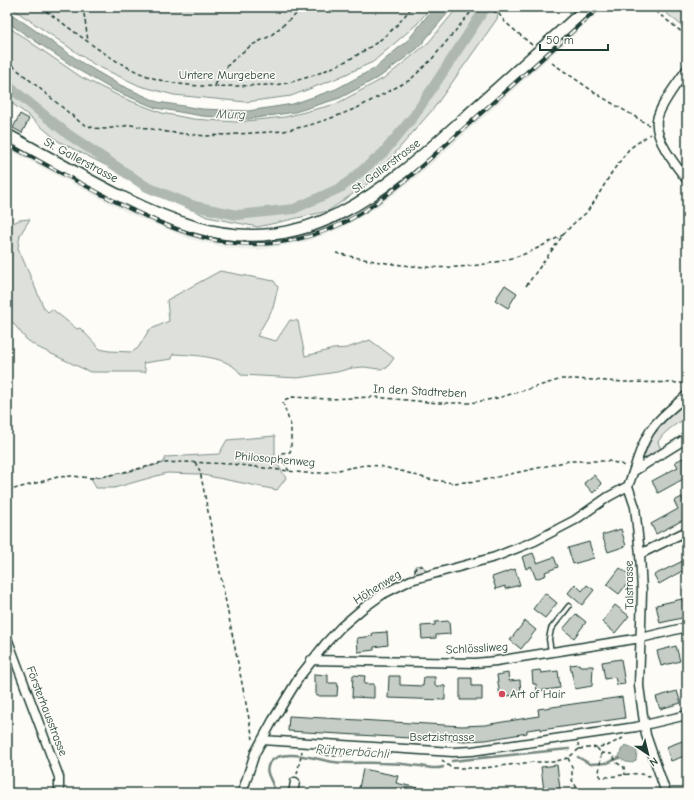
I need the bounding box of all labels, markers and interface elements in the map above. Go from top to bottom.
scale bar [540,26,608,52]
text: 50 m [546,33,574,47]
street label: Untere Murgebene [179,68,275,82]
water label: Murg [215,106,246,122]
street label: St. Gallerstrasse [42,135,120,185]
street label: St. Gallerstrasse [349,136,423,196]
street label: In den Stadtreben [373,382,467,400]
street label: Philosophenweg [234,449,316,469]
street label: Talstrasse [622,560,636,610]
street label: Höhenweg [351,567,403,607]
street label: Schlössliweg [445,639,509,657]
street label: Försterhausstrasse [23,664,71,758]
place label: Art of Hair [510,687,565,701]
marker: Art of Hair [497,689,507,699]
street label: Bsetzistrasse [410,730,474,744]
north arrow [628,734,668,774]
water label: Rütmerbächli [316,741,391,761]
text: N [647,754,660,769]

